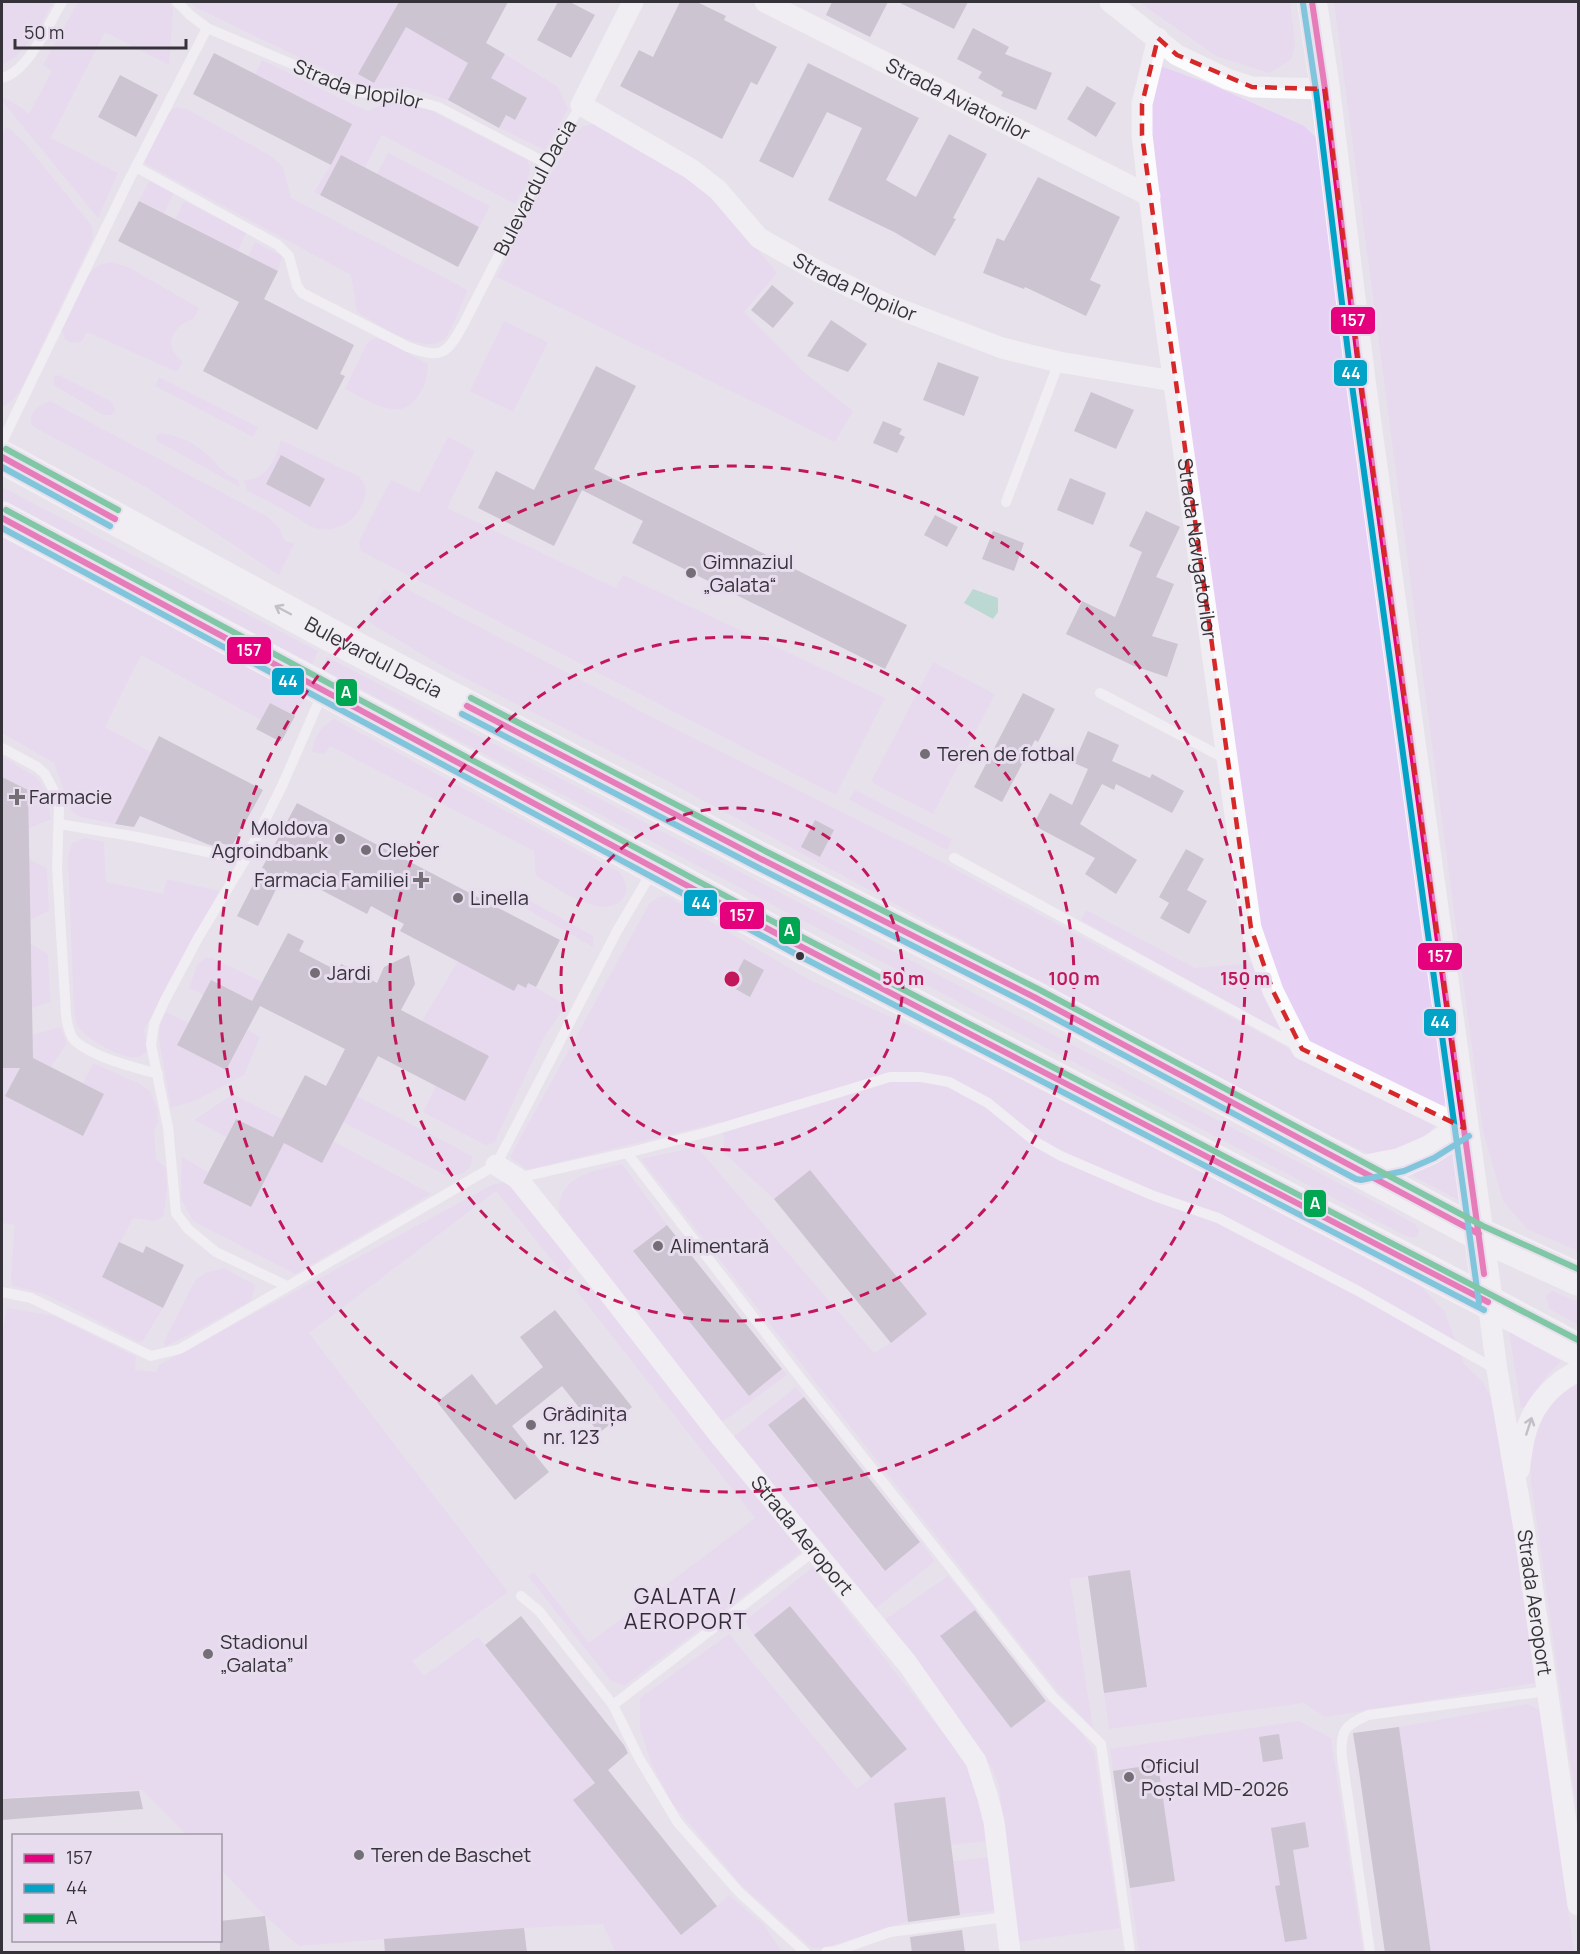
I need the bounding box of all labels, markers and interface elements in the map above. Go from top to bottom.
scale bar [15,12,186,50]
text: 50 m [24,20,64,44]
street label: Strada Aviatorilor [881,51,1035,146]
street label: Strada Plopilor [290,52,426,115]
street label: Bulevardul Dacia [487,114,582,260]
street label: Strada Plopilor [788,246,921,327]
line badge: 157 [1330,306,1376,335]
text: 157 [1341,309,1365,331]
line badge: 44 [1333,359,1368,387]
text: 44 [1341,362,1361,384]
street label: Strada Navigatorilor [1172,456,1224,641]
place label: Gimnaziul „Galata“ [703,548,794,598]
marker: Gimnaziul „Galata“ [684,566,698,580]
one-way arrow [275,604,292,616]
street label: Bulevardul Dacia [300,610,447,704]
line badge: 157 [226,636,272,665]
text: 157 [237,639,261,661]
line badge: 44 [271,667,305,696]
text: 44 [278,670,298,692]
line badge: A [335,678,358,707]
text: A [341,681,352,703]
place label: Teren de fotbal [937,740,1075,767]
marker: Teren de fotbal [918,747,932,761]
place label: Farmacie [29,783,112,810]
marker: Farmacie [10,790,24,804]
place label: Moldova Agroindbank [212,814,329,864]
marker: Moldova Agroindbank [333,832,347,846]
place label: Cleber [378,836,439,863]
marker: Cleber [359,843,373,857]
place label: Farmacia Familiei [254,866,409,893]
marker: Farmacia Familiei [414,873,428,887]
place label: Linella [470,884,529,911]
line badge: 44 [683,889,718,917]
marker: Linella [451,891,465,905]
text: 44 [691,892,711,914]
line badge: 157 [719,901,765,930]
text: 157 [730,904,754,926]
line badge: A [778,916,801,945]
text: A [784,919,795,941]
line badge: 157 [1417,942,1463,971]
text: 157 [1428,945,1452,967]
unlabelled marker [794,950,806,962]
place label: Jardi [327,959,371,986]
marker: Jardi [308,966,322,980]
text: 50 m [882,966,924,990]
text: 100 m [1048,966,1100,990]
text: 150 m [1220,966,1270,990]
centre of rings [722,969,742,989]
line badge: 44 [1423,1008,1457,1037]
text: 44 [1430,1011,1450,1033]
line badge: A [1303,1189,1327,1218]
text: A [1310,1192,1321,1214]
place label: Alimentară [670,1232,769,1259]
marker: Alimentară [651,1239,665,1253]
place label: Grădinița nr. 123 [543,1400,627,1450]
one-way arrow [1524,1416,1535,1435]
marker: Grădinița nr. 123 [524,1418,538,1432]
street label: Strada Aeroport [745,1470,860,1601]
street label: Strada Aeroport [1511,1527,1559,1677]
district label: GALATA / AEROPORT [624,1581,748,1636]
place label: Stadionul „Galata” [220,1628,308,1678]
marker: Stadionul „Galata” [201,1647,215,1661]
place label: Oficiul Poștal MD-2026 [1141,1752,1289,1802]
marker: Oficiul Poștal MD-2026 [1122,1770,1136,1784]
legend [12,1834,222,1942]
place label: Teren de Baschet [371,1841,531,1868]
text: 157 [66,1845,92,1869]
marker: Teren de Baschet [352,1848,366,1862]
text: 44 [66,1875,87,1899]
text: A [66,1905,78,1929]

